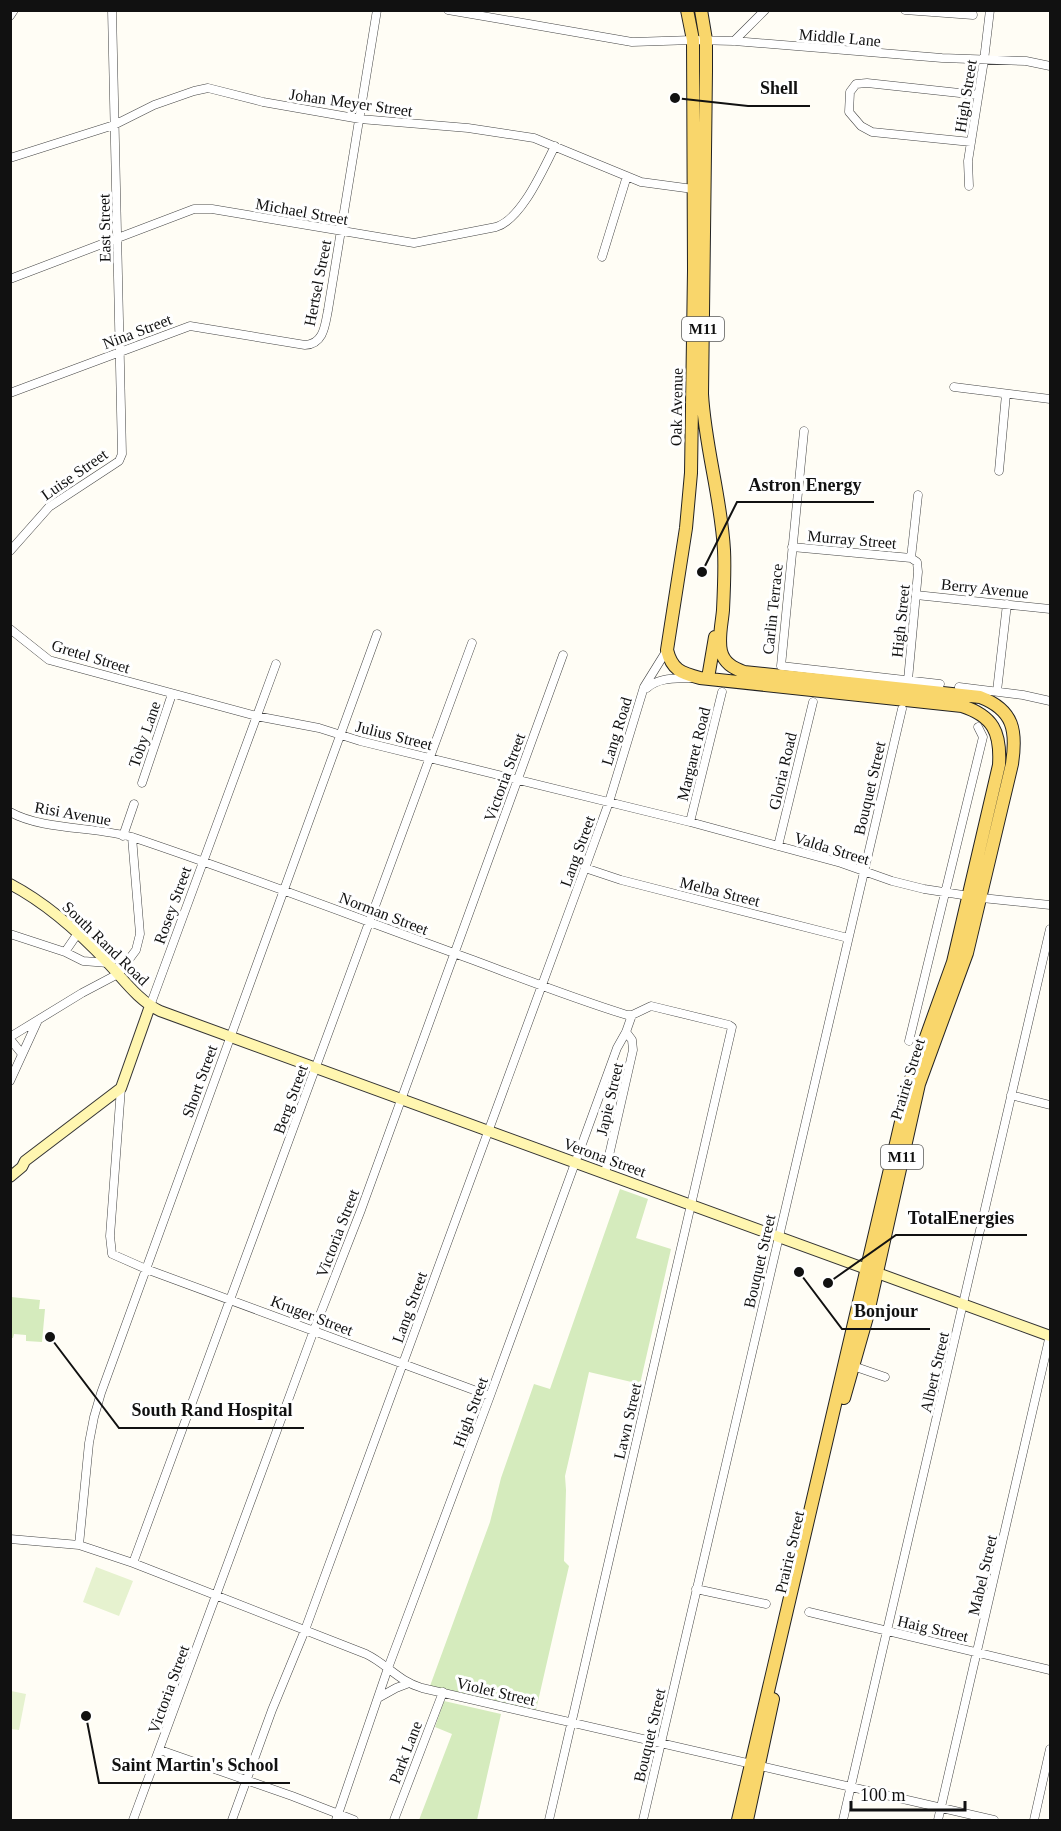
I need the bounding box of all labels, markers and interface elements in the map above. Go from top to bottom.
street label: Middle Lane [798,25,882,50]
street label: High Street [951,58,981,134]
callout: Shell [748,70,810,106]
text: Shell [760,78,798,98]
street label: Johan Meyer Street [288,85,414,121]
street label: East Street [95,193,114,263]
street label: Michael Street [254,195,350,228]
street label: Hertsel Street [301,238,334,328]
street label: Nina Street [100,310,175,352]
road number: M11 [682,317,724,341]
street label: Oak Avenue [667,368,686,446]
street label: Luise Street [38,445,111,503]
callout: Astron Energy [737,466,874,502]
text: Astron Energy [748,475,862,495]
street label: Murray Street [807,527,898,553]
street label: Carlin Terrace [759,563,786,655]
street label: Berry Avenue [940,575,1030,603]
street label: High Street [888,583,914,659]
street label: Gretel Street [49,636,133,677]
street label: Lang Road [598,695,636,768]
street label: Toby Lane [125,699,165,770]
street label: Margaret Road [674,705,714,803]
street label: Julius Street [354,718,435,753]
street label: Victoria Street [481,730,529,824]
street label: Gloria Road [765,731,800,811]
street label: Bouquet Street [850,739,890,837]
street label: Risi Avenue [33,798,113,829]
street label: Lang Street [557,813,599,889]
street label: Valda Street [792,829,872,868]
street label: Rosey Street [151,864,195,947]
street label: Melba Street [678,873,762,910]
street label: Norman Street [337,889,431,938]
street label: South Rand Road [59,898,152,989]
street label: Prairie Street [887,1036,928,1122]
street label: Short Street [178,1042,221,1120]
street label: Japie Street [593,1061,627,1137]
street label: Berg Street [270,1062,312,1136]
street label: Verona Street [561,1135,649,1180]
road number: M11 [881,1145,923,1169]
street label: Victoria Street [313,1186,362,1280]
callout: TotalEnergies [896,1199,1027,1235]
text: TotalEnergies [908,1208,1014,1228]
street label: Bouquet Street [740,1212,780,1310]
street label: Lang Street [389,1269,431,1345]
street label: Kruger Street [268,1292,356,1340]
callout: Bonjour [842,1293,930,1329]
text: Bonjour [854,1301,918,1321]
street label: Albert Street [917,1330,952,1414]
street label: High Street [450,1374,492,1450]
street label: Lawn Street [610,1381,645,1461]
callout: South Rand Hospital [119,1392,304,1428]
text: South Rand Hospital [131,1400,293,1420]
street label: Prairie Street [772,1509,807,1595]
street label: Mabel Street [965,1533,1000,1617]
street label: Haig Street [895,1612,971,1646]
street label: Victoria Street [145,1642,193,1736]
street label: Violet Street [455,1674,537,1709]
street label: Bouquet Street [630,1686,670,1784]
street label: Park Lane [386,1719,425,1786]
callout: Saint Martin's School [99,1747,290,1783]
text: Saint Martin's School [111,1755,279,1775]
scale bar [851,1774,965,1812]
text: 100 m [860,1785,906,1805]

